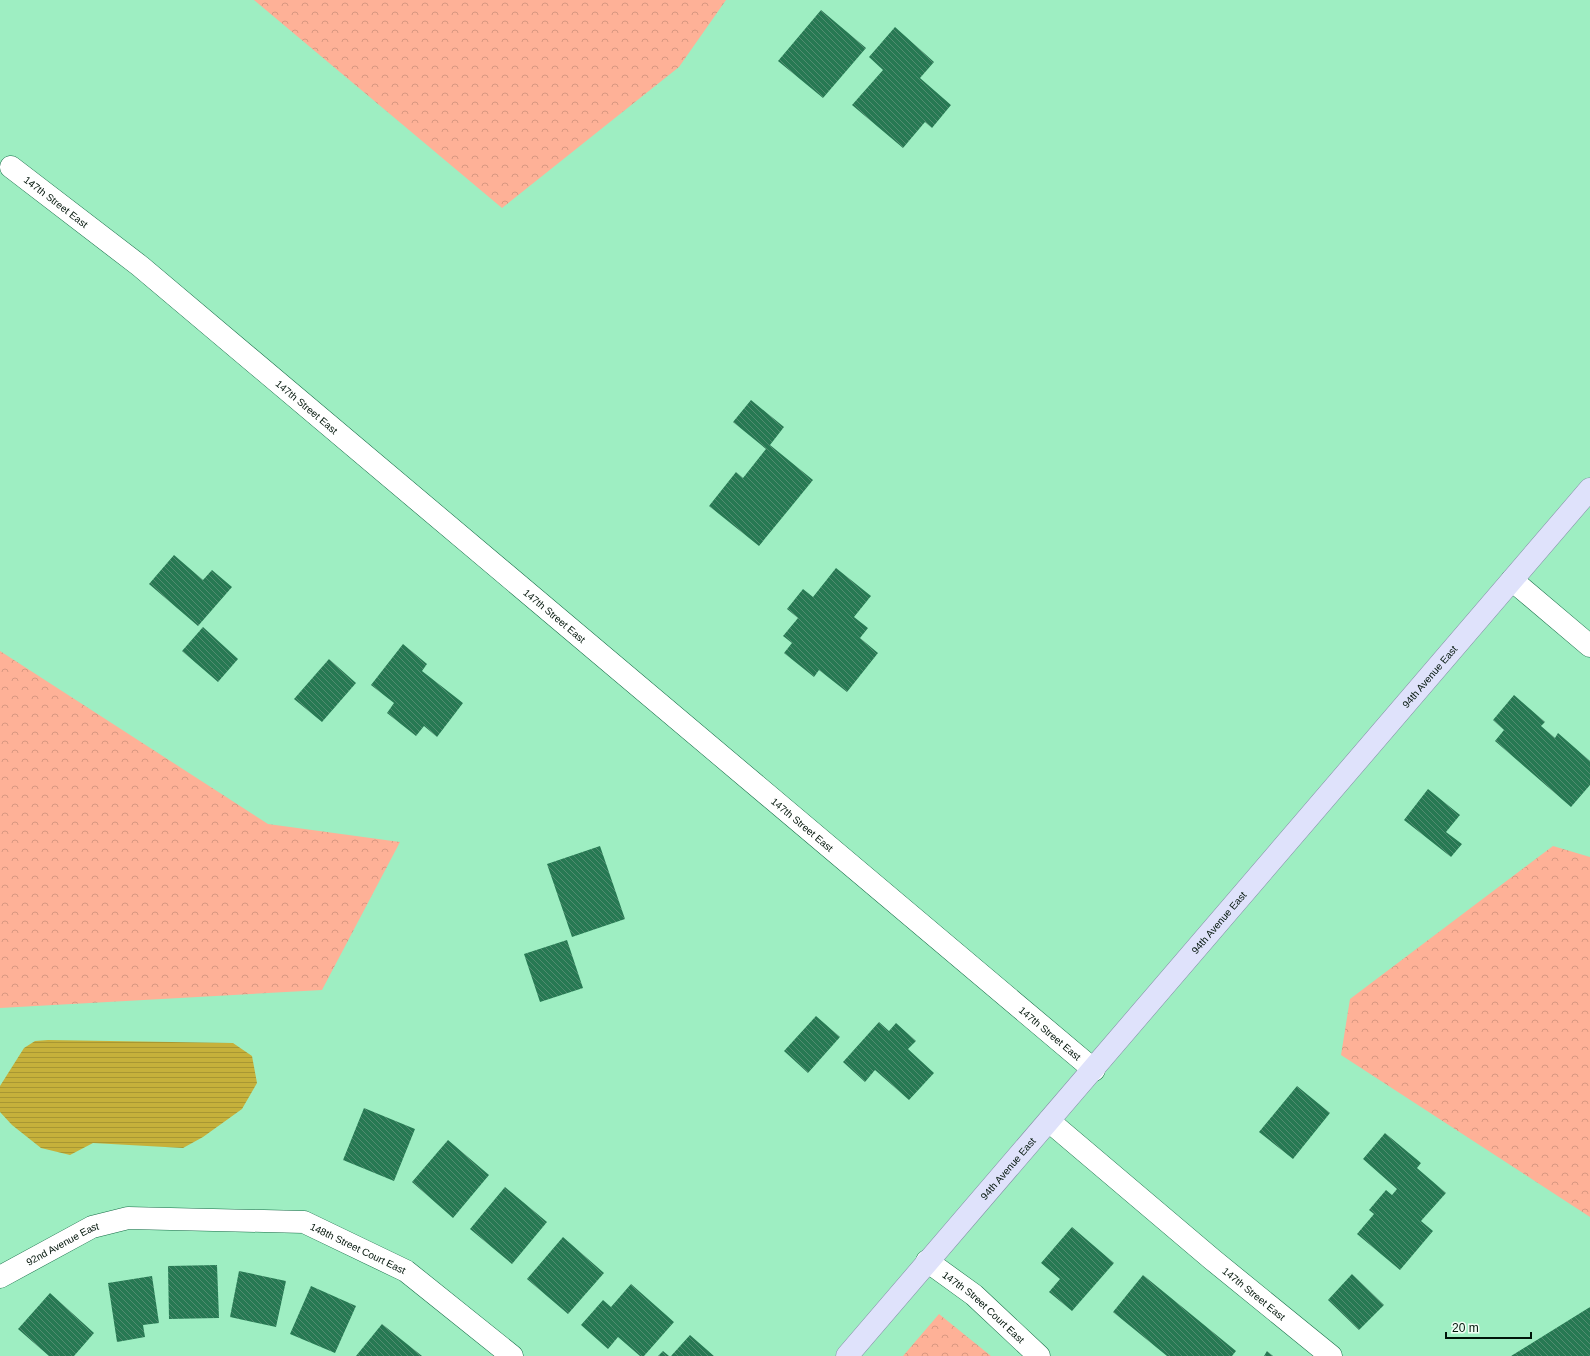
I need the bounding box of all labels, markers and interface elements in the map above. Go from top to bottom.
street label: 147th Street East [22,174,90,230]
street label: 147th Street East [274,378,340,436]
street label: 147th Street East [522,586,588,645]
street label: 94th Avenue East [1400,643,1459,710]
street label: 147th Street East [769,795,836,854]
street label: 94th Avenue East [1189,889,1248,956]
street label: 147th Street East [1017,1004,1084,1062]
street label: 94th Avenue East [978,1135,1038,1202]
street label: 92nd Avenue East [24,1220,100,1267]
street label: 148th Street Court East [309,1220,408,1276]
street label: 147th Street East [1221,1265,1288,1322]
street label: 147th Street Court East [941,1269,1027,1345]
scale bar [1446,1314,1531,1340]
text: 20 m [1452,1321,1479,1335]

